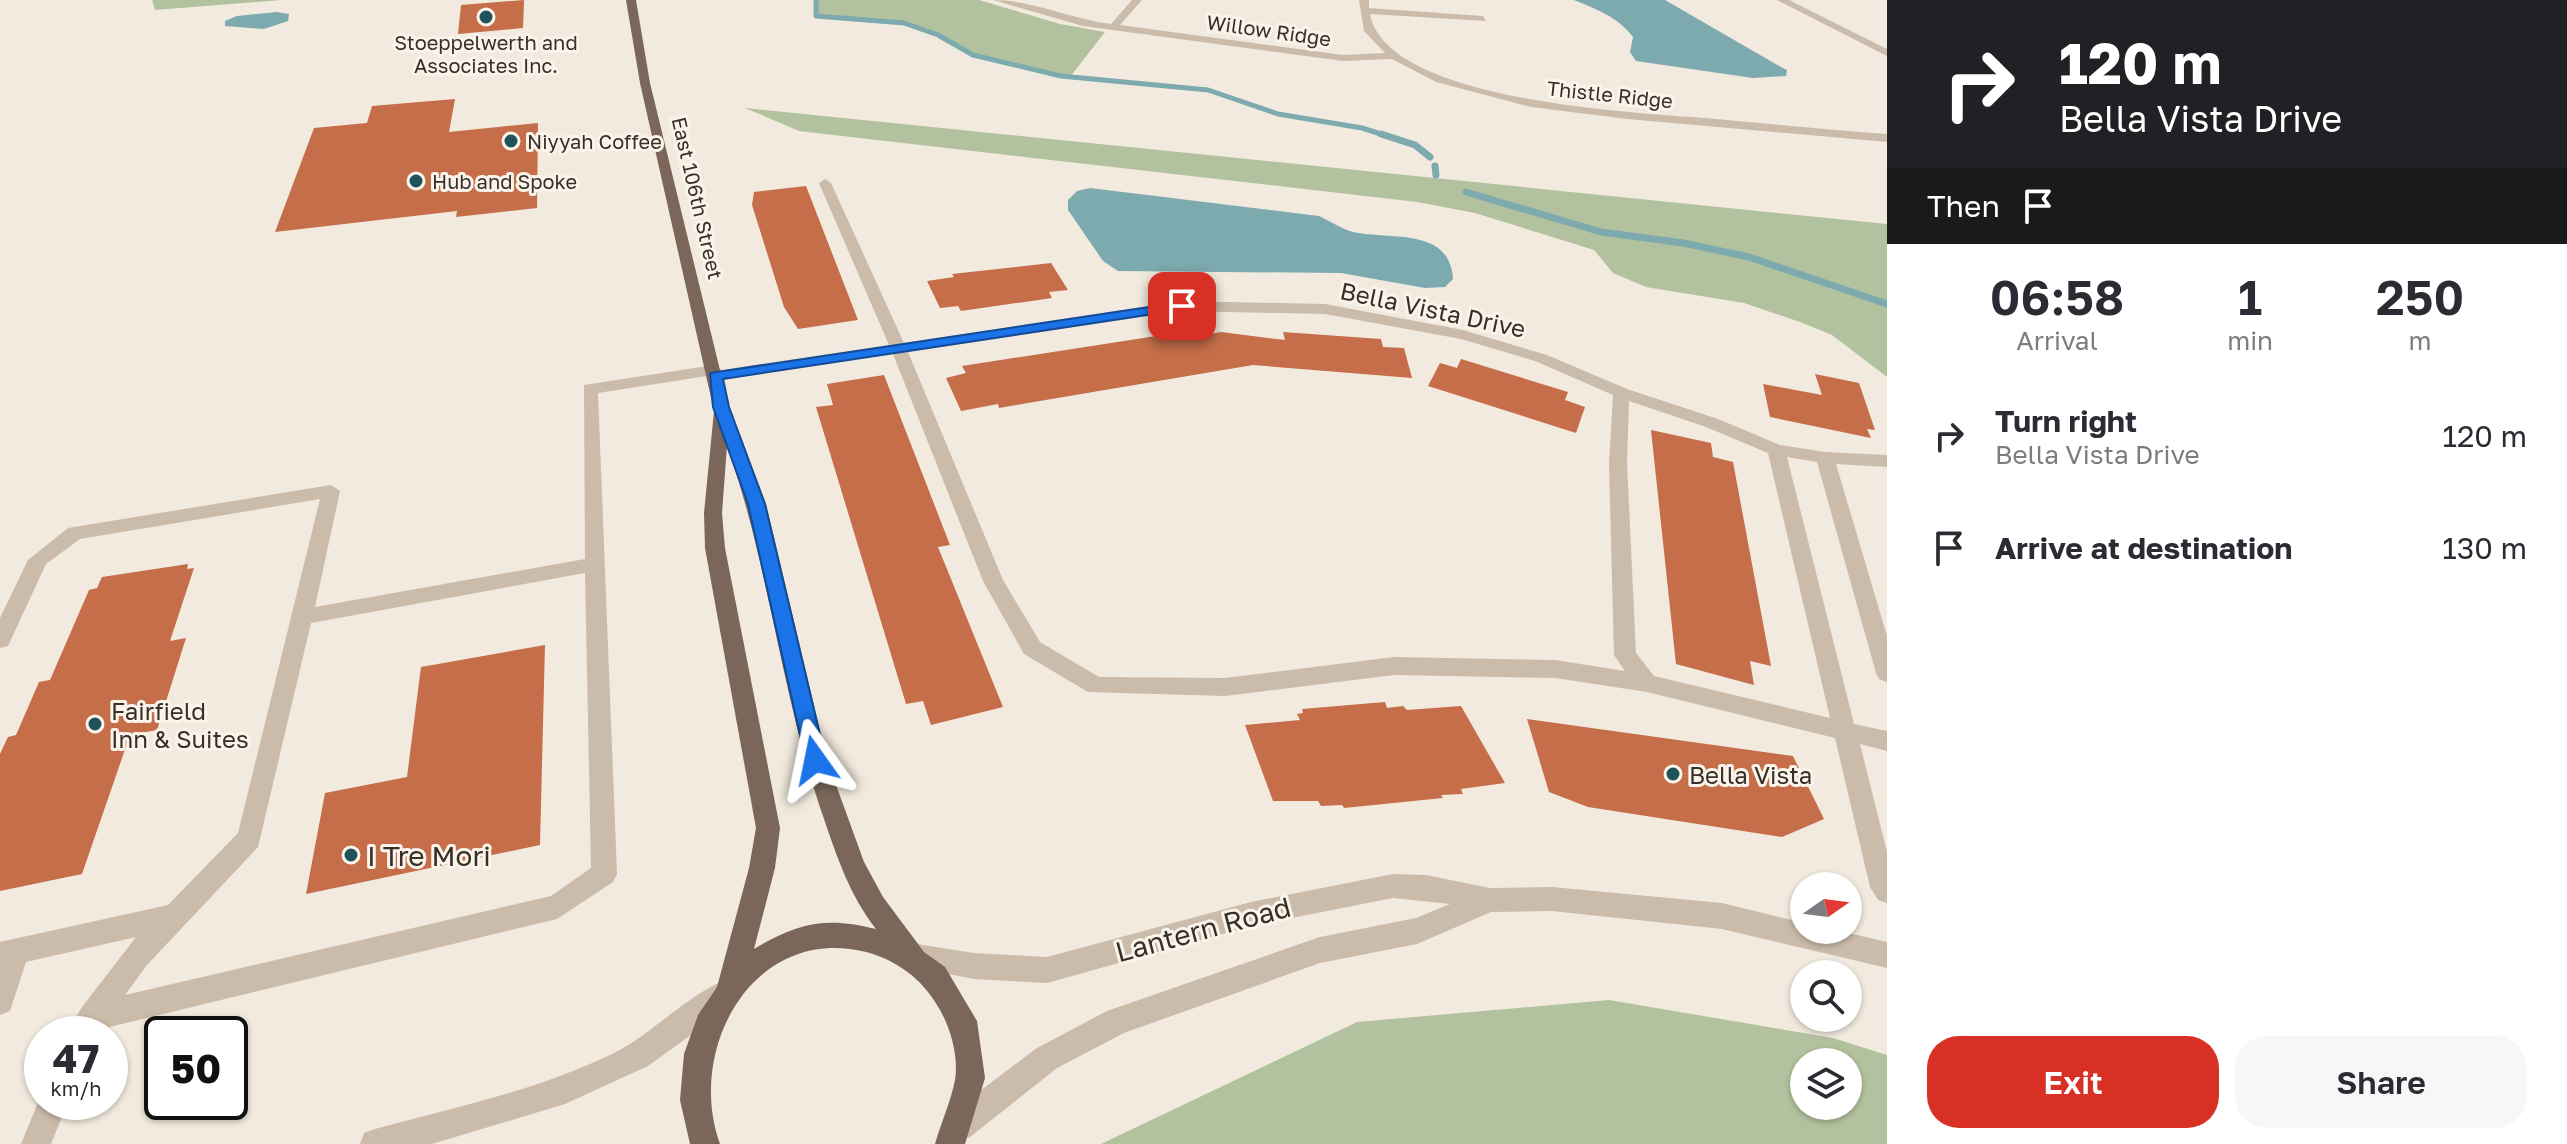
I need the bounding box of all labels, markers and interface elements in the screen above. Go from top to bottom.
marker: Stoeppelwerth and Associates Inc. [477,8,495,26]
street label: Willow Ridge [1205,9,1333,51]
text: 120 m [2059,29,2221,96]
place label: Stoeppelwerth and Associates Inc. [394,30,578,77]
icon: right [1927,32,2031,136]
street label: Thistle Ridge [1546,75,1674,113]
text: Bella Vista Drive [2059,97,2342,140]
street label: East 106th Street [668,115,728,281]
place label: Niyyah Coffee [527,129,662,153]
marker: Niyyah Coffee [502,132,520,150]
place label: Hub and Spoke [432,169,577,193]
marker: Hub and Spoke [407,172,425,190]
icon: arrive [2016,184,2060,228]
text: Then [1927,188,2000,224]
text: 06:58 [1990,268,2124,326]
text: 1 [2238,268,2262,326]
text: 250 [2376,268,2464,326]
pin [1148,272,1216,340]
street label: Bella Vista Drive [1338,275,1528,343]
icon: arrive [1160,284,1204,328]
text: Arrival [2016,325,2098,356]
text: min [2227,325,2273,356]
text: m [2409,325,2432,356]
text: Turn right [1995,403,2137,439]
icon: right [1927,414,1971,458]
text: 120 m [2442,418,2527,454]
text: Bella Vista Drive [1995,439,2200,470]
icon: arrive [1927,526,1971,570]
text: Arrive at destination [1995,530,2292,566]
text: 130 m [2442,530,2527,566]
place label: Fairfield Inn & Suites [111,696,249,753]
marker: Fairfield Inn & Suites [86,715,104,733]
position arrow [773,718,857,802]
place label: Bella Vista [1689,760,1812,789]
marker: Bella Vista [1664,765,1682,783]
place label: I Tre Mori [367,839,491,872]
marker: I Tre Mori [342,846,360,864]
north arrow [1790,872,1862,944]
map controls [1790,872,1862,1120]
street label: Lantern Road [1112,890,1294,968]
button: search [1790,960,1862,1032]
speed limit sign: 50 [144,1016,248,1120]
text: 47 [53,1034,99,1082]
button: Exit [1927,1036,2219,1128]
button: Share [2235,1036,2527,1128]
button: layers [1790,1048,1862,1120]
text: km/h [51,1076,101,1100]

